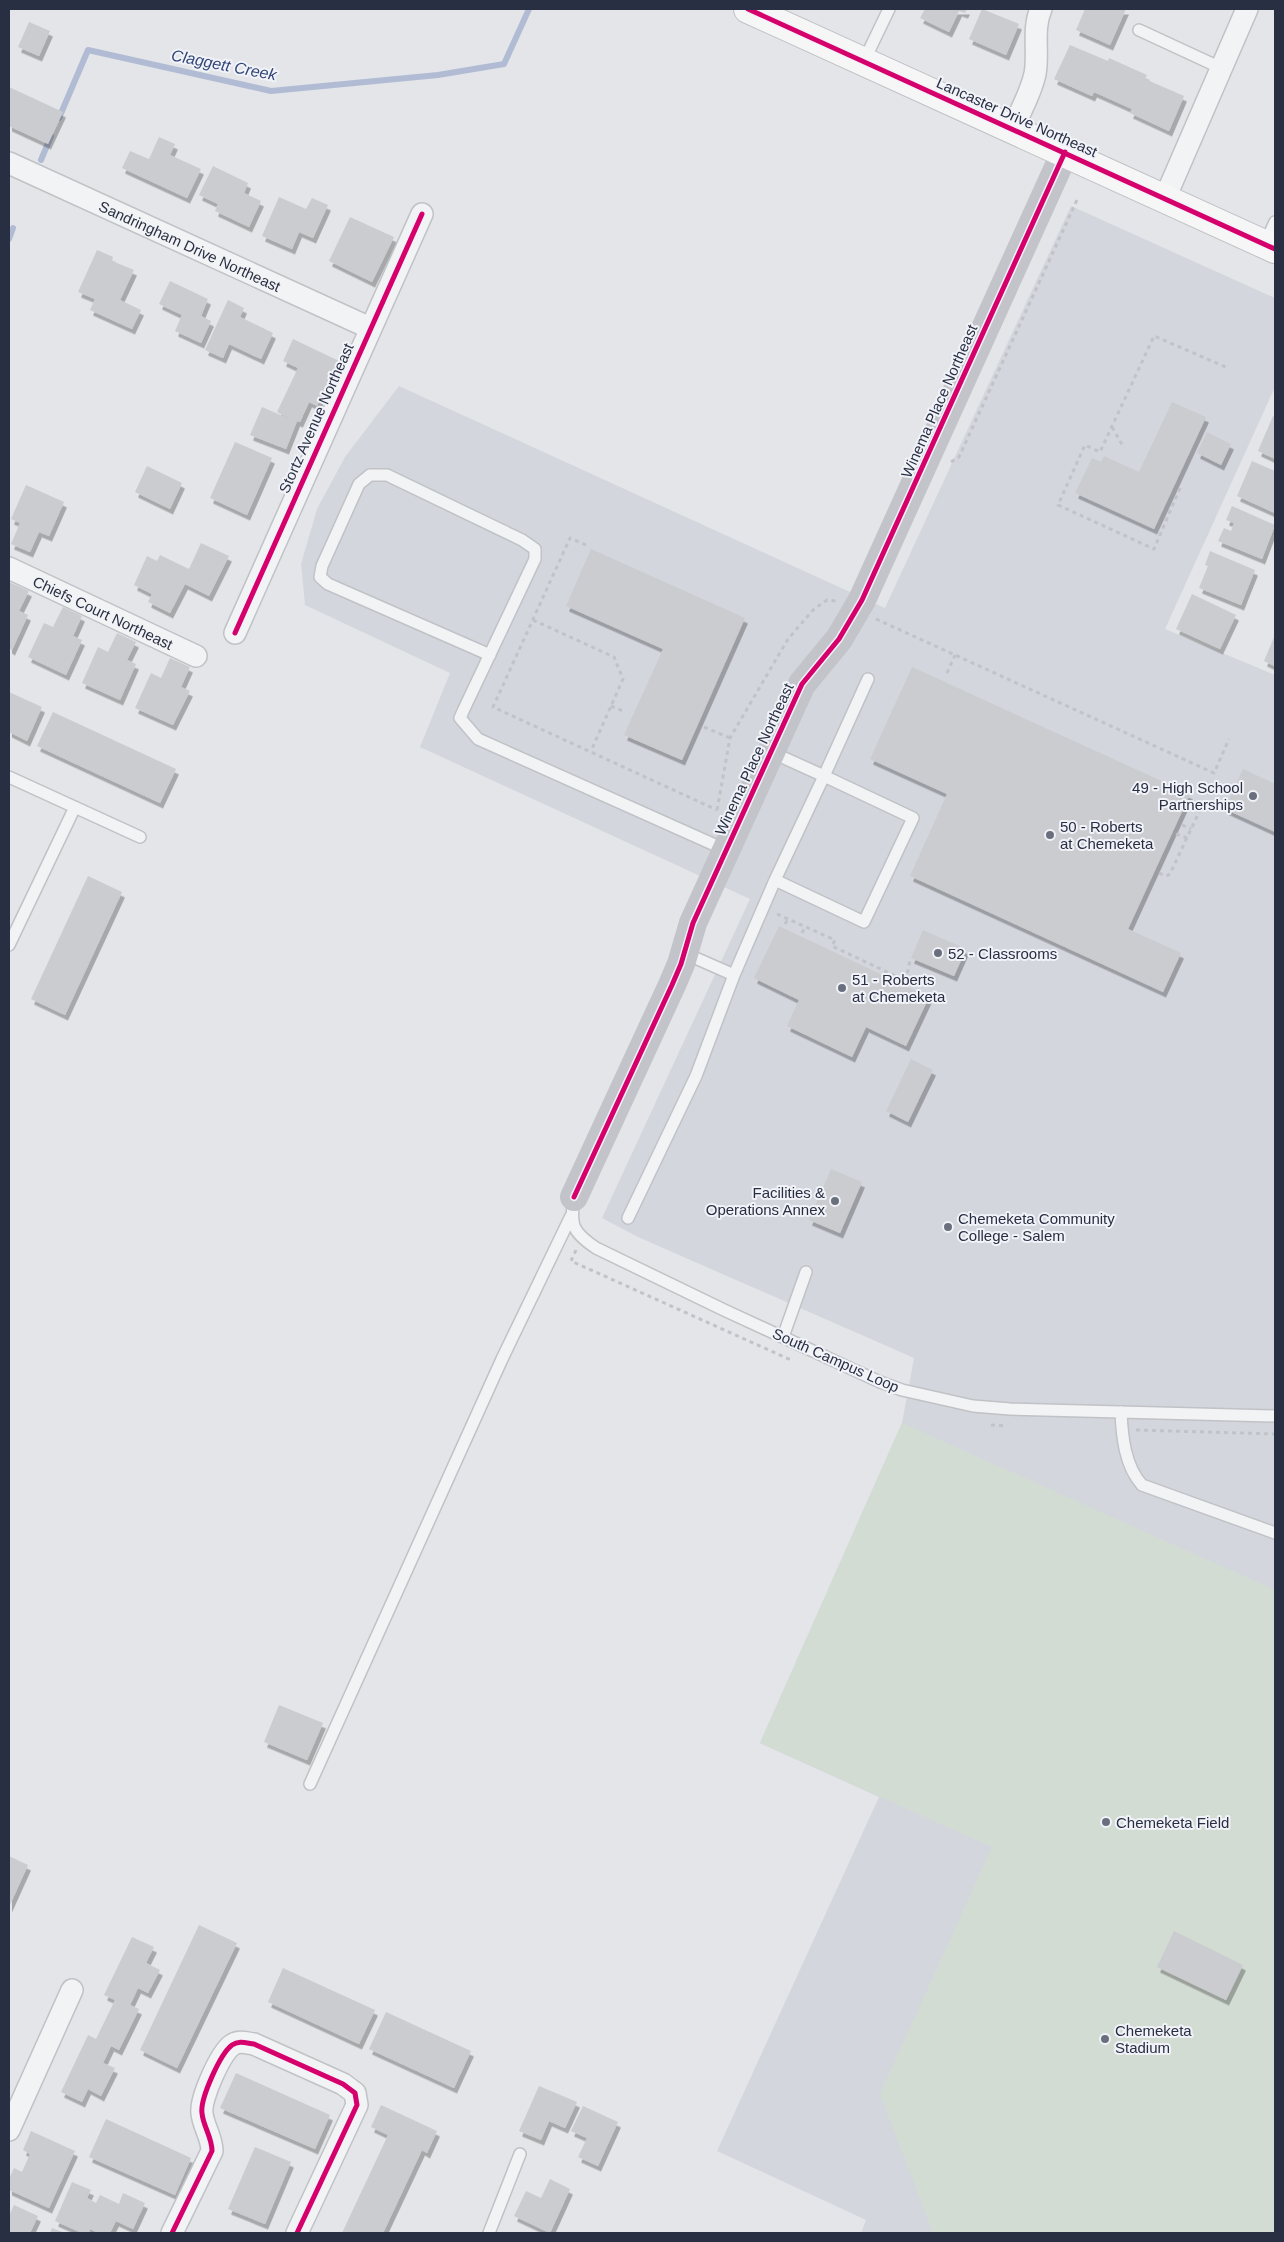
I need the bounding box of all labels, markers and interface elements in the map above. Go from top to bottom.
water label: Claggett Creek [170,46,279,84]
street label: Lancaster Drive Northeast [934,74,1101,161]
street label: Sandringham Drive Northeast [97,197,284,295]
street label: Winema Place Northeast [897,321,981,480]
street label: Stortz Avenue Northeast [275,340,357,496]
street label: Chiefs Court Northeast [30,572,177,653]
street label: Winema Place Northeast [711,679,797,838]
place label: 49 - High School Partnerships [1132,779,1243,813]
marker: 49 - High School Partnerships [1247,790,1259,802]
place label: 50 - Roberts at Chemeketa [1060,818,1154,852]
marker: 50 - Roberts at Chemeketa [1044,829,1056,841]
place label: 52 - Classrooms [948,945,1057,962]
marker: 52 - Classrooms [932,947,944,959]
place label: 51 - Roberts at Chemeketa [852,971,946,1005]
marker: 51 - Roberts at Chemeketa [836,982,848,994]
place label: Facilities & Operations Annex [706,1184,825,1218]
marker: Facilities & Operations Annex [829,1195,841,1207]
place label: Chemeketa Community College - Salem [958,1210,1115,1244]
marker: Chemeketa Community College - Salem [942,1221,954,1233]
street label: South Campus Loop [770,1324,902,1396]
place label: Chemeketa Field [1116,1814,1229,1831]
marker: Chemeketa Field [1100,1816,1112,1828]
place label: Chemeketa Stadium [1115,2022,1192,2056]
marker: Chemeketa Stadium [1099,2033,1111,2045]

